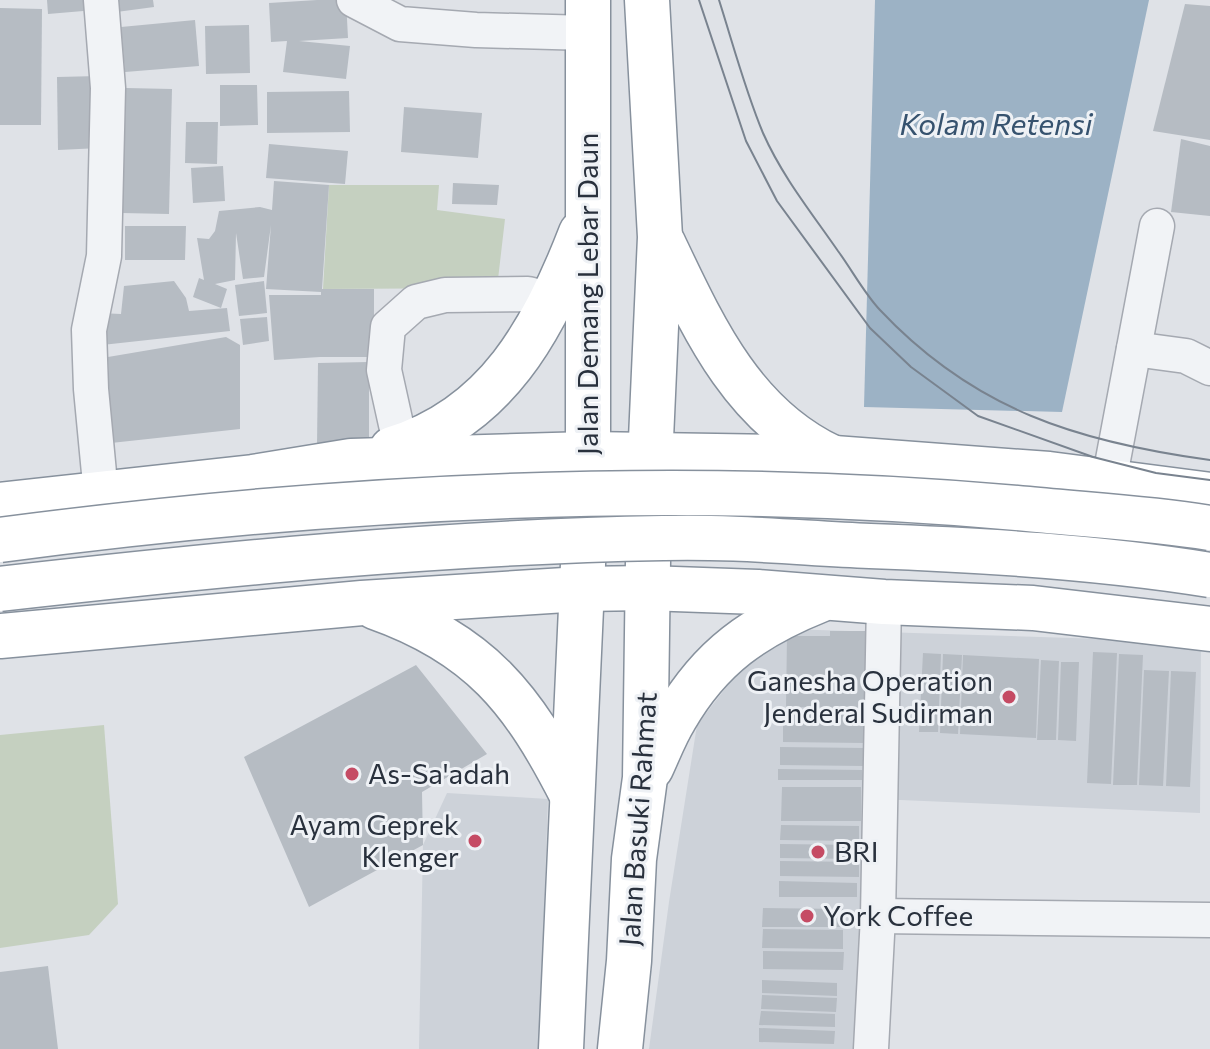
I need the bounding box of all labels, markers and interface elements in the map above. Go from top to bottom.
water label: Kolam Retensi [899,104,1094,141]
street label: Jalan Demang Lebar Daun [570,133,604,455]
place label: Ganesha Operation Jenderal Sudirman [747,663,993,729]
marker: Ganesha Operation Jenderal Sudirman [1000,688,1018,706]
street label: Jalan Basuki Rahmat [611,691,663,947]
place label: As-Sa'adah [368,756,510,790]
marker: As-Sa'adah [343,765,361,783]
place label: Ayam Geprek Klenger [290,807,459,873]
marker: Ayam Geprek Klenger [466,832,484,850]
place label: BRI [834,834,879,868]
marker: BRI [809,843,827,861]
place label: York Coffee [823,898,973,932]
marker: York Coffee [798,907,816,925]

